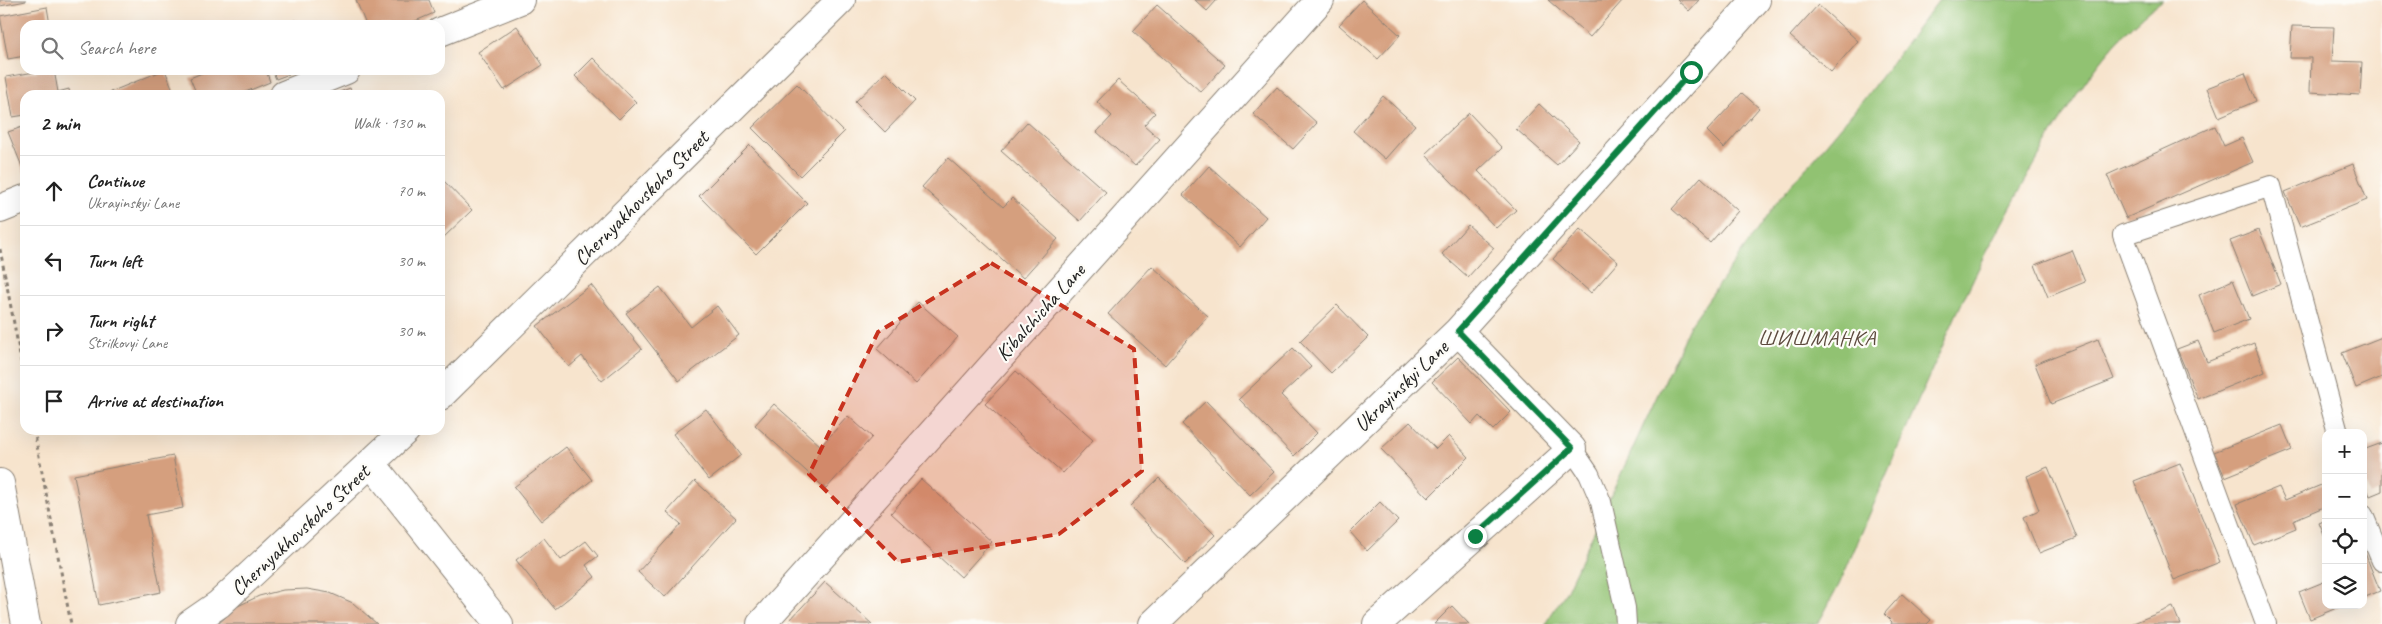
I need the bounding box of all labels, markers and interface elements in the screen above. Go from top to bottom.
search box [20,20,445,75]
icon: search [38,34,66,62]
text: Search here [78,36,155,60]
route start [1680,61,1703,84]
text: 2 min [40,110,80,136]
text: Walk · 130 m [353,113,425,133]
street label: Chernyakhovskoho Street [568,124,715,271]
text: Continue [87,169,144,193]
icon: ahead [40,177,68,205]
text: 70 m [398,181,425,201]
text: Ukrayinskyi Lane [87,193,179,213]
icon: left [40,247,68,275]
text: Turn left [87,249,142,273]
text: 30 m [398,251,425,271]
street label: Kibalchicha Lane [990,257,1091,366]
text: Turn right [87,309,154,333]
icon: right [40,317,68,345]
text: 30 m [398,321,425,341]
district label: ШИШМАНКА [1758,324,1876,352]
text: Strilkovyi Lane [87,333,167,353]
street label: Ukrayinskyi Lane [1348,334,1454,437]
icon: arrive [40,387,68,415]
text: Arrive at destination [87,389,223,413]
map controls [2322,429,2367,609]
button: + [2322,429,2367,474]
street label: Chernyakhovskoho Street [225,458,376,601]
button: − [2322,474,2367,519]
button: locate [2322,519,2367,564]
route end [1464,525,1487,548]
button: layers [2322,564,2367,609]

